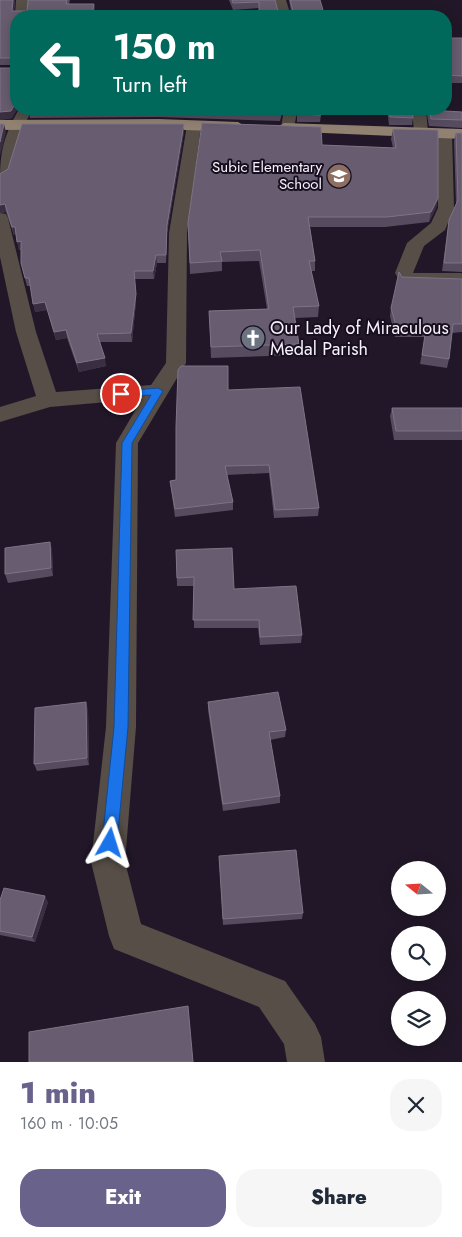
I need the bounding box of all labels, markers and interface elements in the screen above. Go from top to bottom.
text: 150 m [113,22,216,72]
icon: left [30,30,95,95]
text: Turn left [113,68,187,100]
place label: Subic Elementary School [212,156,322,195]
school or university icon: Subic Elementary School [326,163,352,189]
place label: Our Lady of Miraculous Medal Parish [270,315,449,362]
church icon: Our Lady of Miraculous Medal Parish [240,325,266,351]
pin [100,373,142,415]
icon: arrive [107,380,135,408]
position arrow [83,816,135,868]
north arrow [391,861,446,916]
map controls [391,861,446,1046]
button: search [391,926,446,981]
button: layers [391,991,446,1046]
text: 1 min [20,1071,96,1114]
button: close [390,1079,442,1131]
text: 160 m · 10:05 [20,1112,118,1135]
button: Exit [20,1169,226,1227]
button: Share [236,1169,442,1227]

